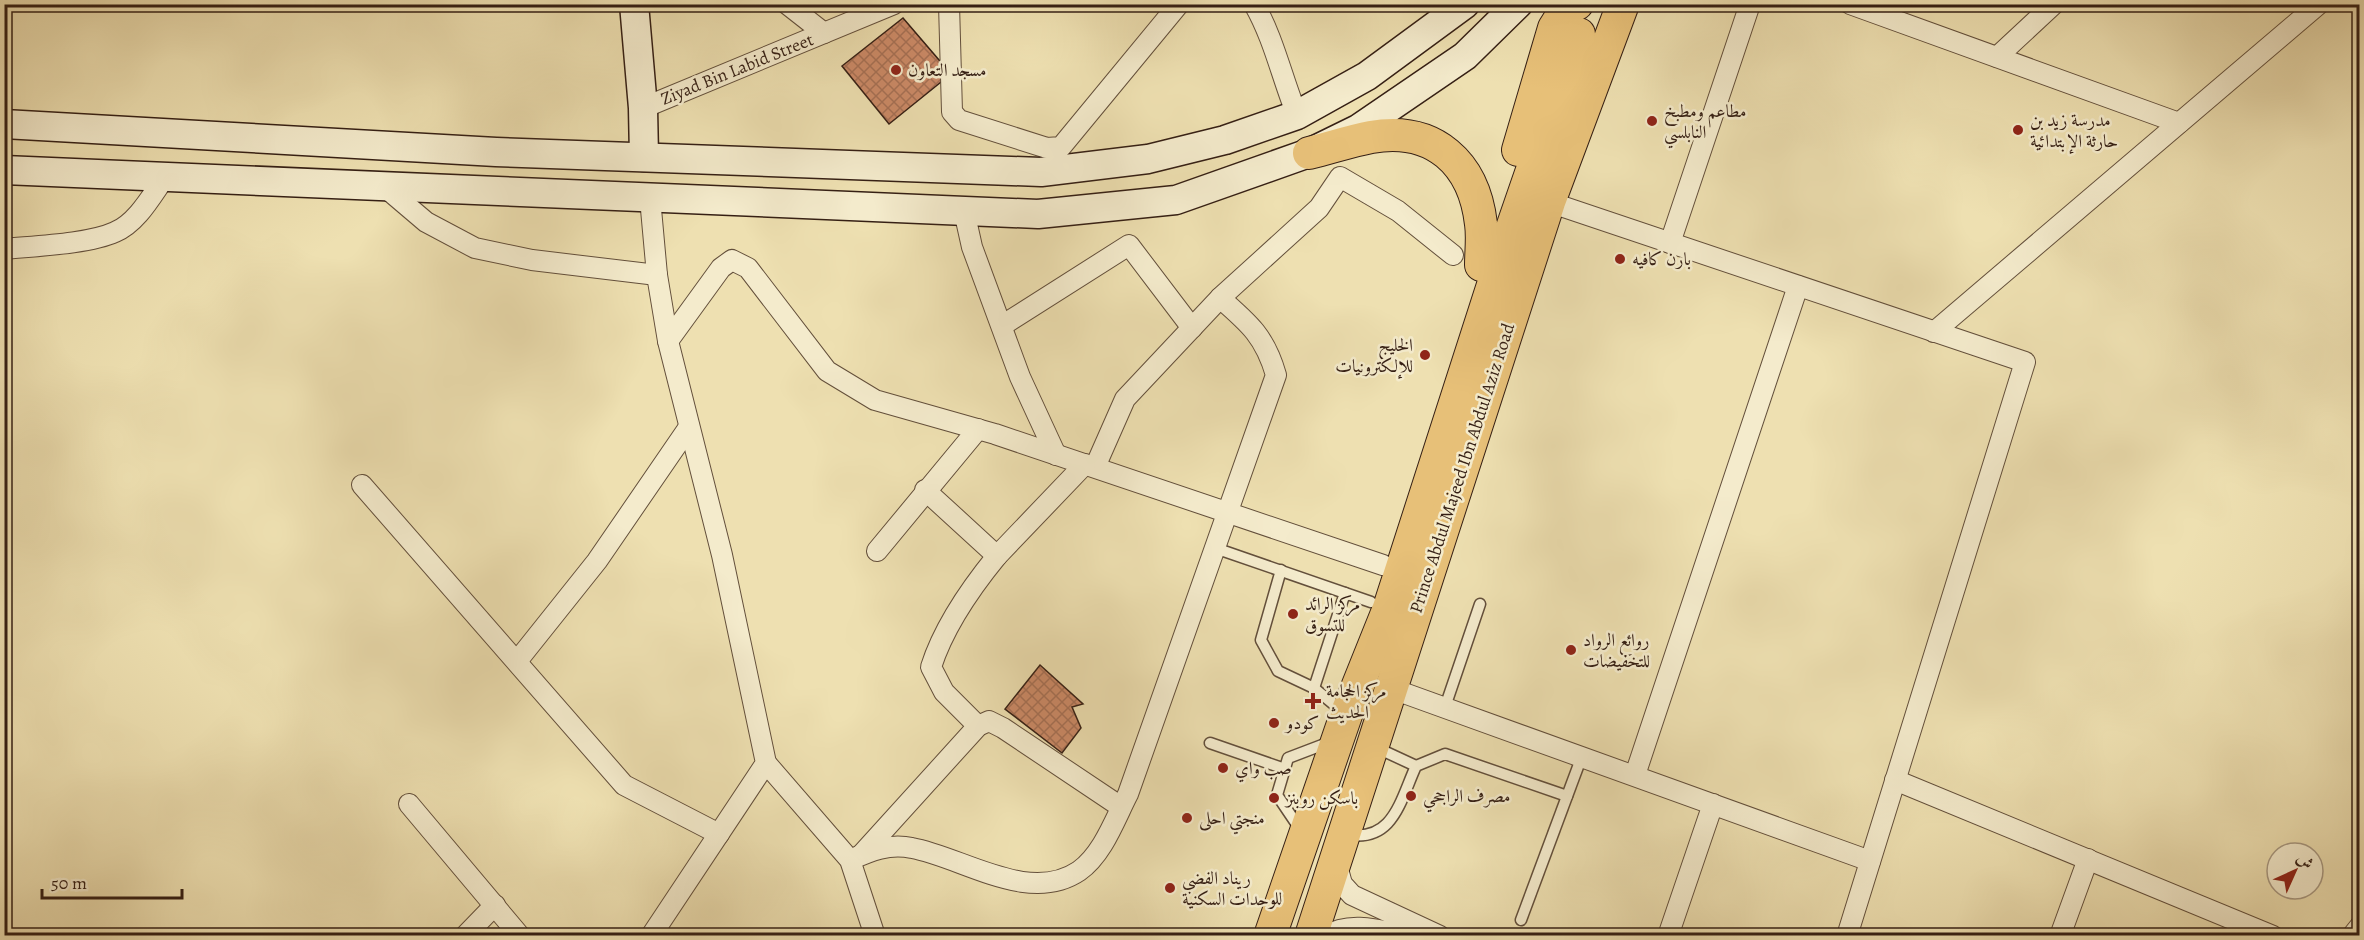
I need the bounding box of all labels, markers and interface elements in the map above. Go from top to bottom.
street label: Ziyad Bin Labid Street [657,27,817,111]
place label: مسجد التعاون [908,58,987,82]
marker: مسجد التعاون [889,63,903,77]
place label: مطاعم ومطبخ النابلسي [1664,99,1747,149]
place label: مدرسة زيد بن حارثة الإبتدائية [2030,108,2118,154]
marker: مطاعم ومطبخ النابلسي [1645,114,1659,128]
marker: مدرسة زيد بن حارثة الإبتدائية [2011,123,2025,137]
place label: بارن كافيه [1632,247,1691,271]
marker: بارن كافيه [1613,252,1627,266]
street label: Prince Abdul Majeed Ibn Abdul Aziz Road [1404,320,1520,616]
place label: الخليج للإلكترونيات [1335,333,1413,379]
marker: الخليج للإلكترونيات [1418,348,1432,362]
place label: مركز الرائد للتسوق [1305,592,1360,637]
marker: مركز الرائد للتسوق [1286,607,1300,621]
place label: روائع الرواد للتخفيضات [1583,628,1650,673]
marker: روائع الرواد للتخفيضات [1564,643,1578,657]
place label: مركز الحجامة الحديث [1326,679,1386,724]
marker: مركز الحجامة الحديث [1304,692,1322,710]
place label: كودو [1284,711,1319,735]
marker: كودو [1267,716,1281,730]
place label: صب واي [1235,756,1292,783]
marker: صب واي [1216,761,1230,775]
place label: مصرف الراجحي [1423,784,1511,813]
place label: باسكن روبنز [1284,786,1358,810]
marker: مصرف الراجحي [1404,789,1418,803]
marker: باسكن روبنز [1267,791,1281,805]
place label: منجتي احلى [1199,806,1265,835]
marker: منجتي احلى [1180,811,1194,825]
north arrow [2265,841,2325,901]
text: ش [2292,848,2318,874]
scale bar [42,862,182,900]
place label: ريناد الفضي للوحدات السكنية [1182,866,1282,911]
text: 50 m [51,871,87,895]
marker: ريناد الفضي للوحدات السكنية [1163,881,1177,895]

